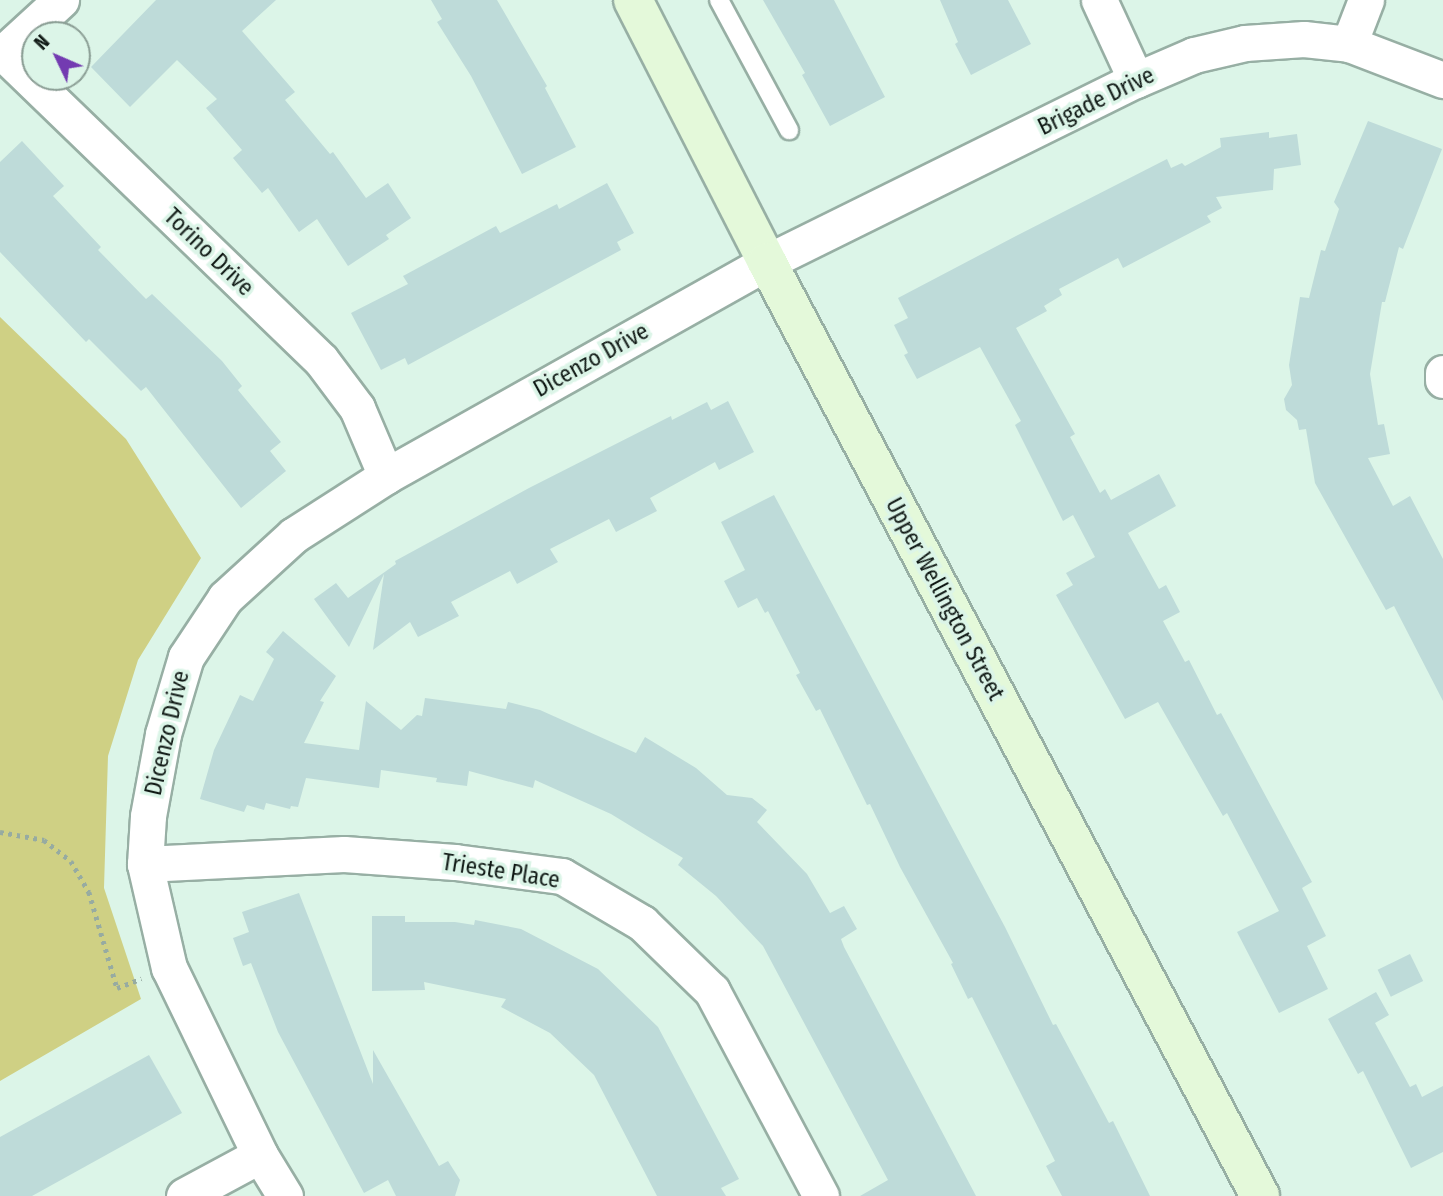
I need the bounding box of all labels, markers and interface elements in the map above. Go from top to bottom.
north arrow [21,21,91,91]
text: N [30,30,54,55]
street label: Brigade Drive [1033,61,1159,141]
street label: Torino Drive [159,203,259,301]
street label: Dicenzo Drive [529,317,653,403]
street label: Upper Wellington Street [880,493,1010,705]
street label: Dicenzo Drive [139,668,195,798]
street label: Trieste Place [440,848,562,894]

